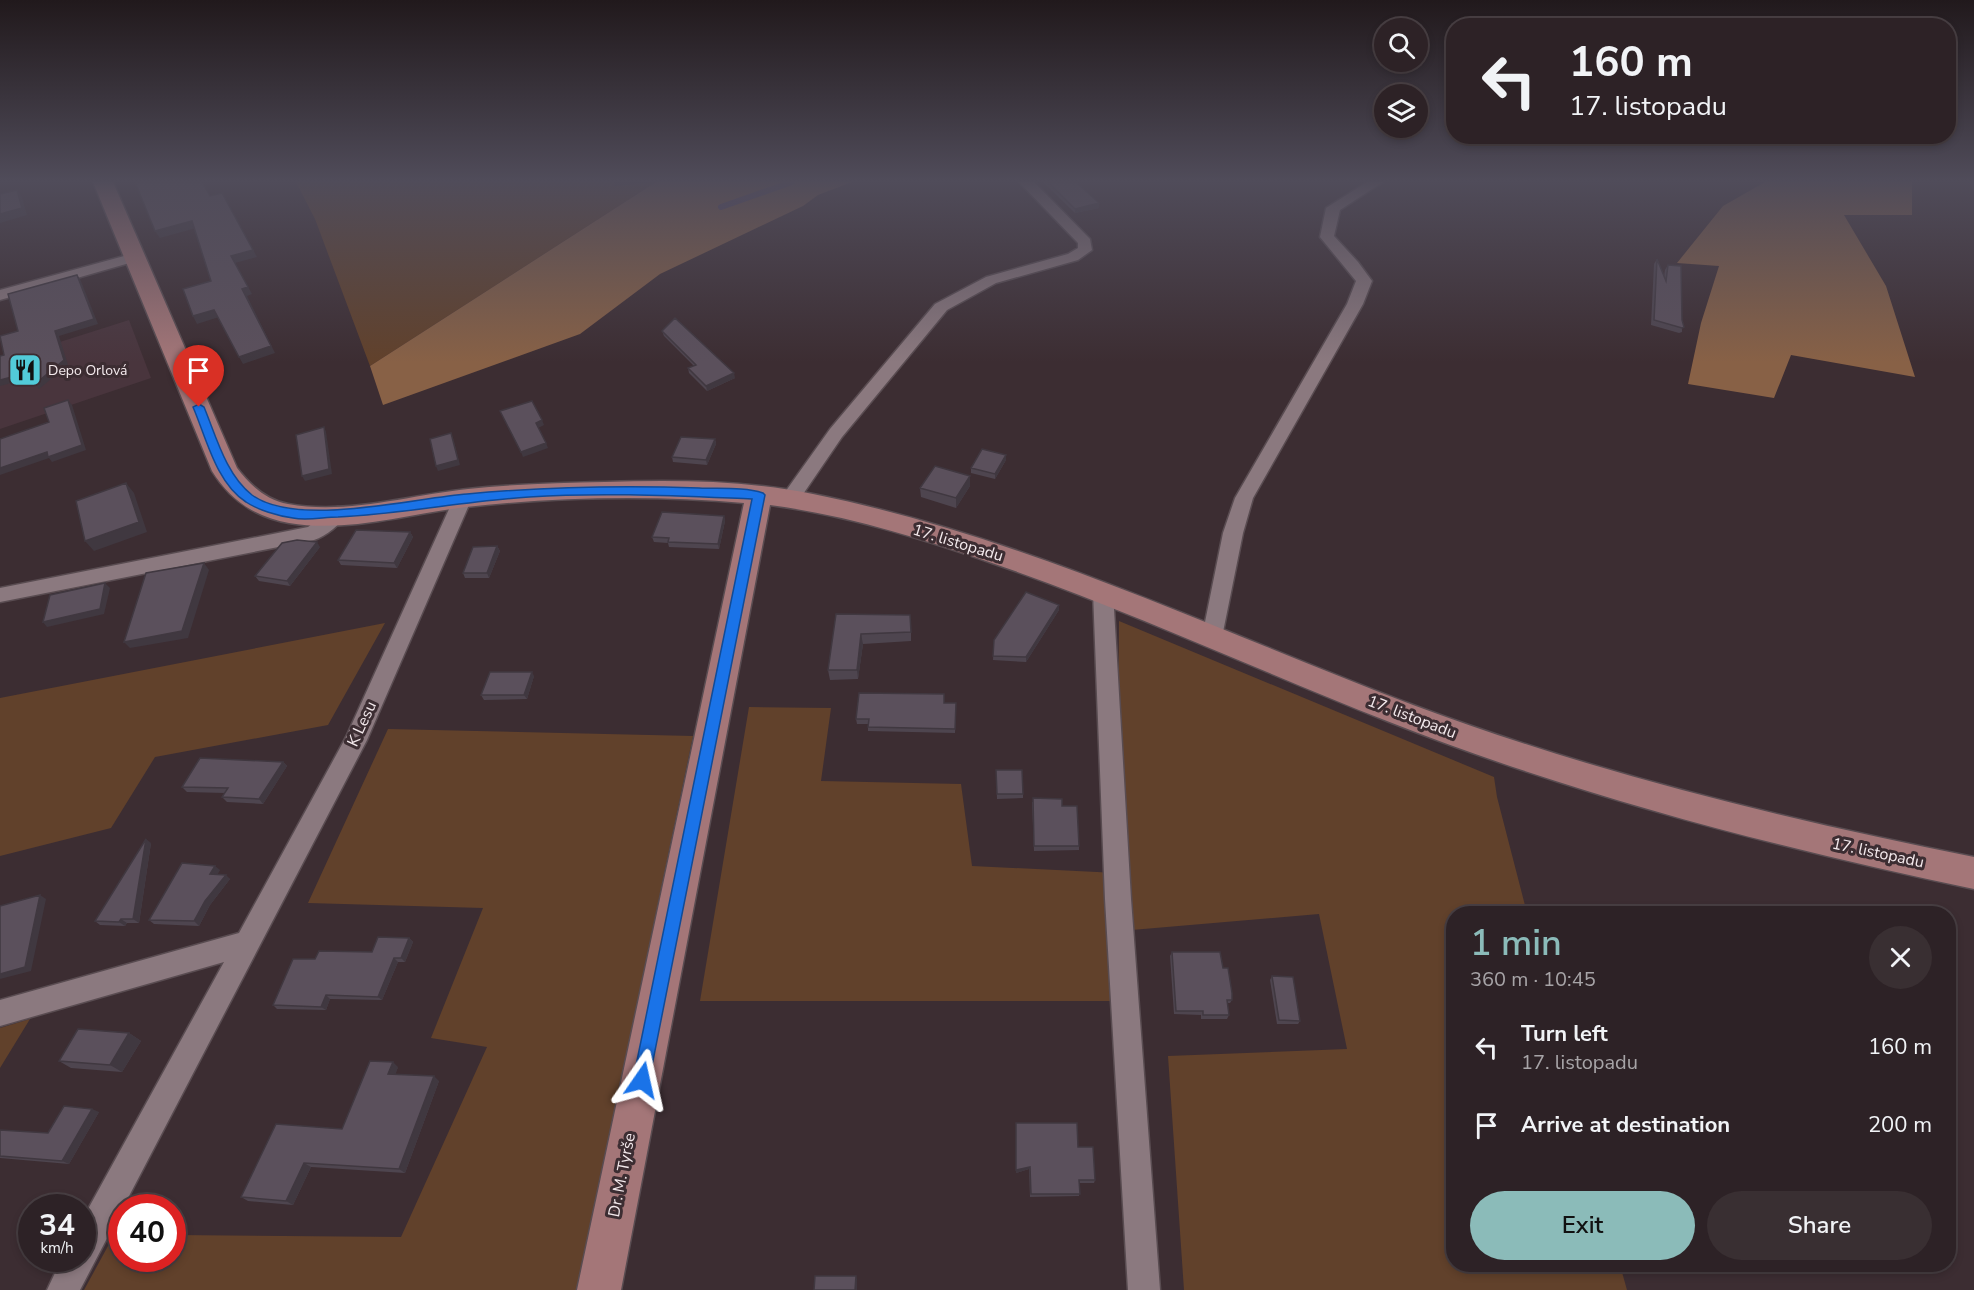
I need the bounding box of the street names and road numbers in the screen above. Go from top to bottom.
street label: 17. listopadu [910,519,1006,567]
street label: 17. listopadu [1364,690,1460,744]
street label: K Lesu [342,698,382,750]
street label: 17. listopadu [1830,833,1926,873]
street label: Dr. M. Tyrše [603,1131,641,1219]

